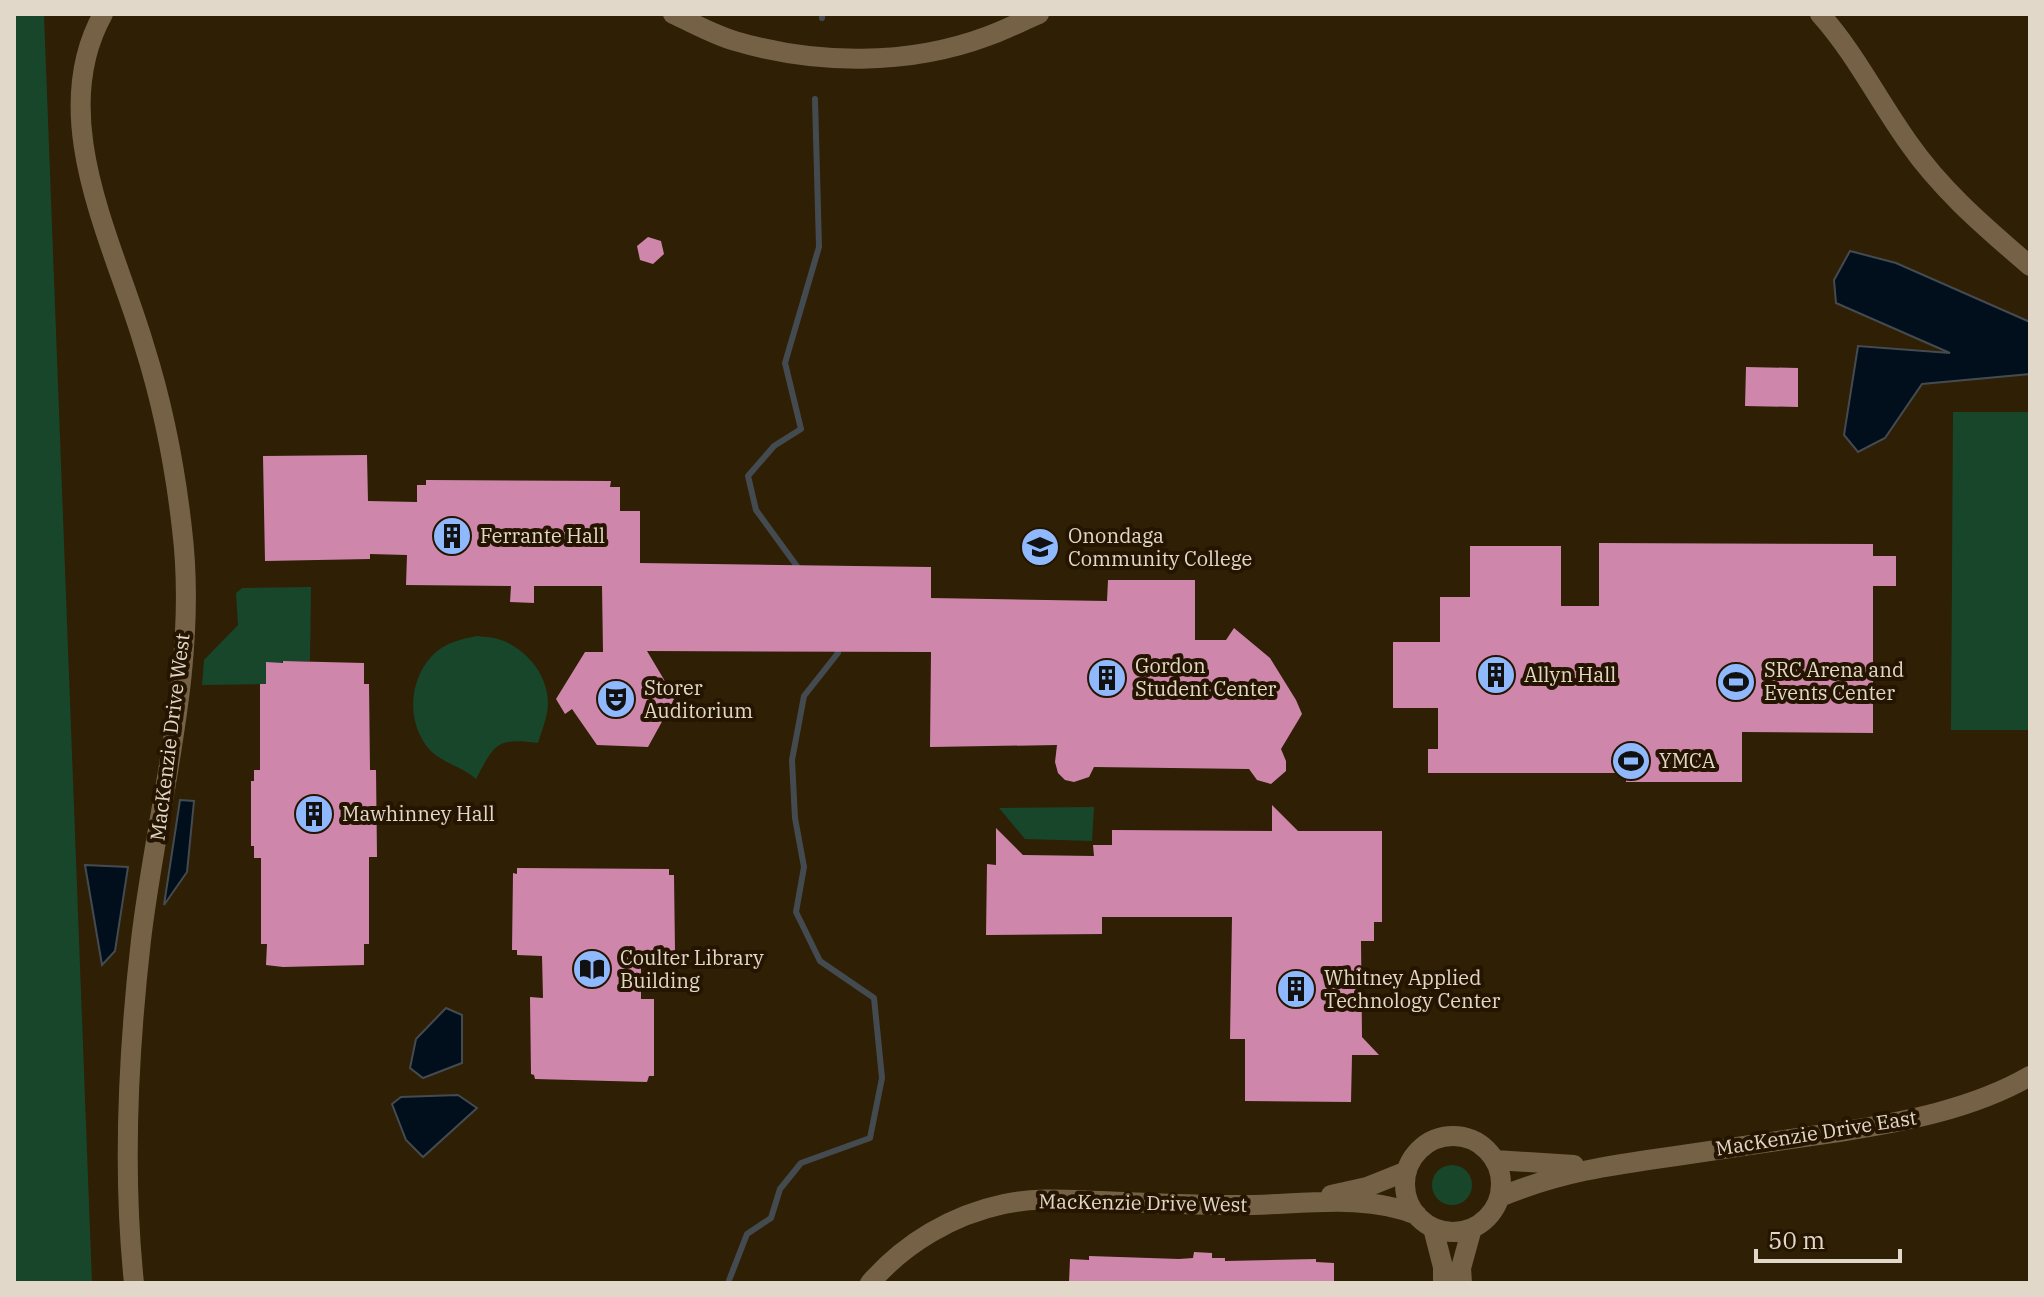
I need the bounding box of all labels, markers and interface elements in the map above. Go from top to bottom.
building icon: Ferrante Hall [431,515,473,557]
place label: Ferrante Hall [480,522,605,549]
place label: Onondaga Community College [1068,522,1252,572]
school or university icon: Onondaga Community College [1019,526,1061,568]
street label: MacKenzie Drive West [143,632,196,842]
place label: Gordon Student Center [1135,652,1277,702]
building icon: Allyn Hall [1475,654,1517,696]
place label: SRC Arena and Events Center [1764,656,1904,706]
building icon: Gordon Student Center [1086,657,1128,699]
place label: Allyn Hall [1524,661,1616,688]
sports icon: SRC Arena and Events Center [1715,661,1757,703]
place label: Storer Auditorium [644,674,753,724]
theatre icon: Storer Auditorium [595,678,637,720]
sports icon: YMCA [1610,740,1652,782]
place label: YMCA [1659,747,1716,774]
building icon: Mawhinney Hall [293,793,335,835]
place label: Mawhinney Hall [342,800,495,827]
place label: Coulter Library Building [620,944,764,994]
library icon: Coulter Library Building [571,948,613,990]
place label: Whitney Applied Technology Center [1324,964,1500,1014]
building icon: Whitney Applied Technology Center [1275,968,1317,1010]
street label: MacKenzie Drive East [1713,1103,1918,1162]
street label: MacKenzie Drive West [1038,1187,1248,1218]
scale bar [1756,1213,1900,1263]
text: 50 m [1768,1224,1825,1256]

